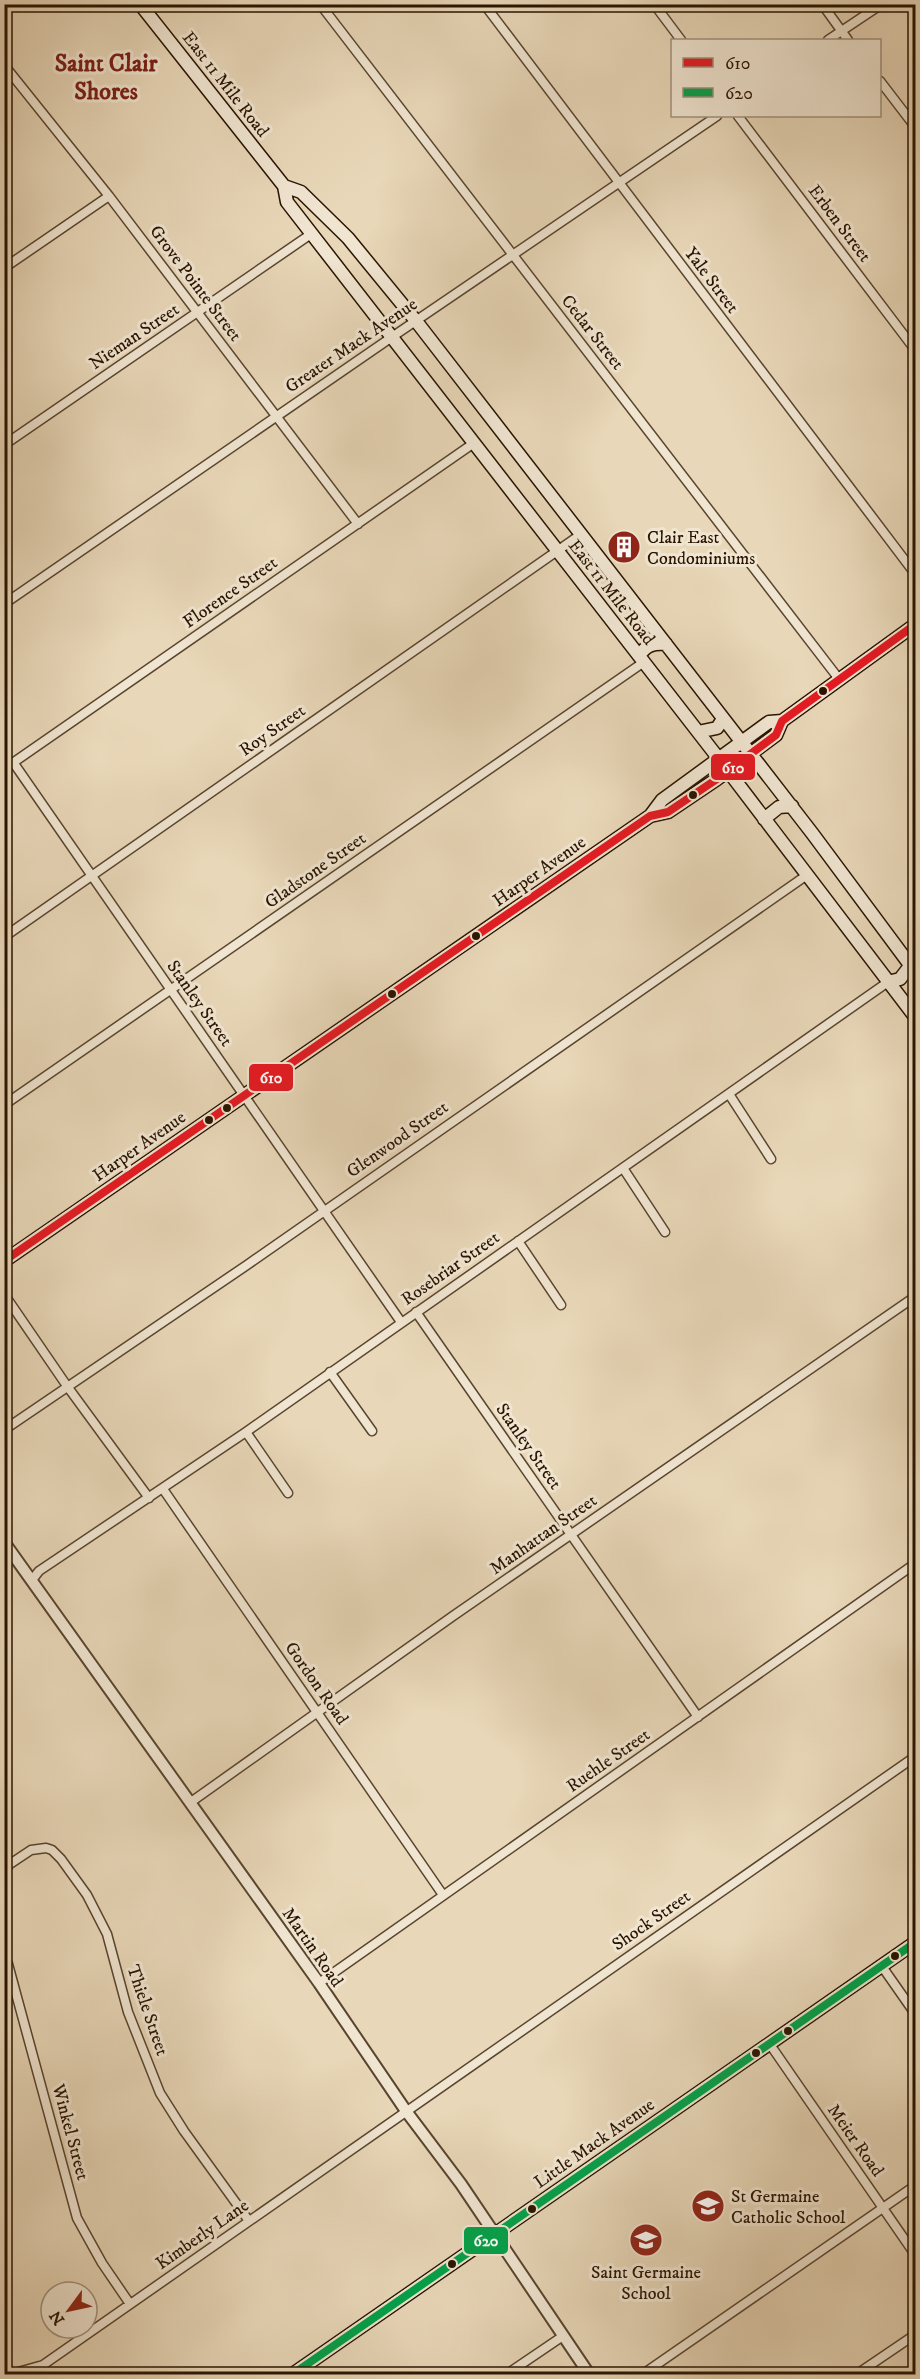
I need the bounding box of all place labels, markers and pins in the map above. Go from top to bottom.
place label: Clair East Condominiums [647,527,755,570]
building icon: Clair East Condominiums [606,529,642,565]
unlabelled marker [817,685,829,697]
unlabelled marker [687,789,699,801]
unlabelled marker [470,930,482,942]
unlabelled marker [386,988,398,1000]
unlabelled marker [221,1102,233,1114]
unlabelled marker [203,1114,215,1126]
unlabelled marker [889,1950,901,1962]
unlabelled marker [782,2025,794,2037]
unlabelled marker [750,2047,762,2059]
place label: St Germaine Catholic School [731,2186,846,2229]
school or university icon: St Germaine Catholic School [690,2188,726,2224]
unlabelled marker [526,2203,538,2215]
school or university icon: Saint Germaine School [628,2222,664,2258]
unlabelled marker [446,2258,458,2270]
place label: Saint Germaine School [591,2262,701,2305]

